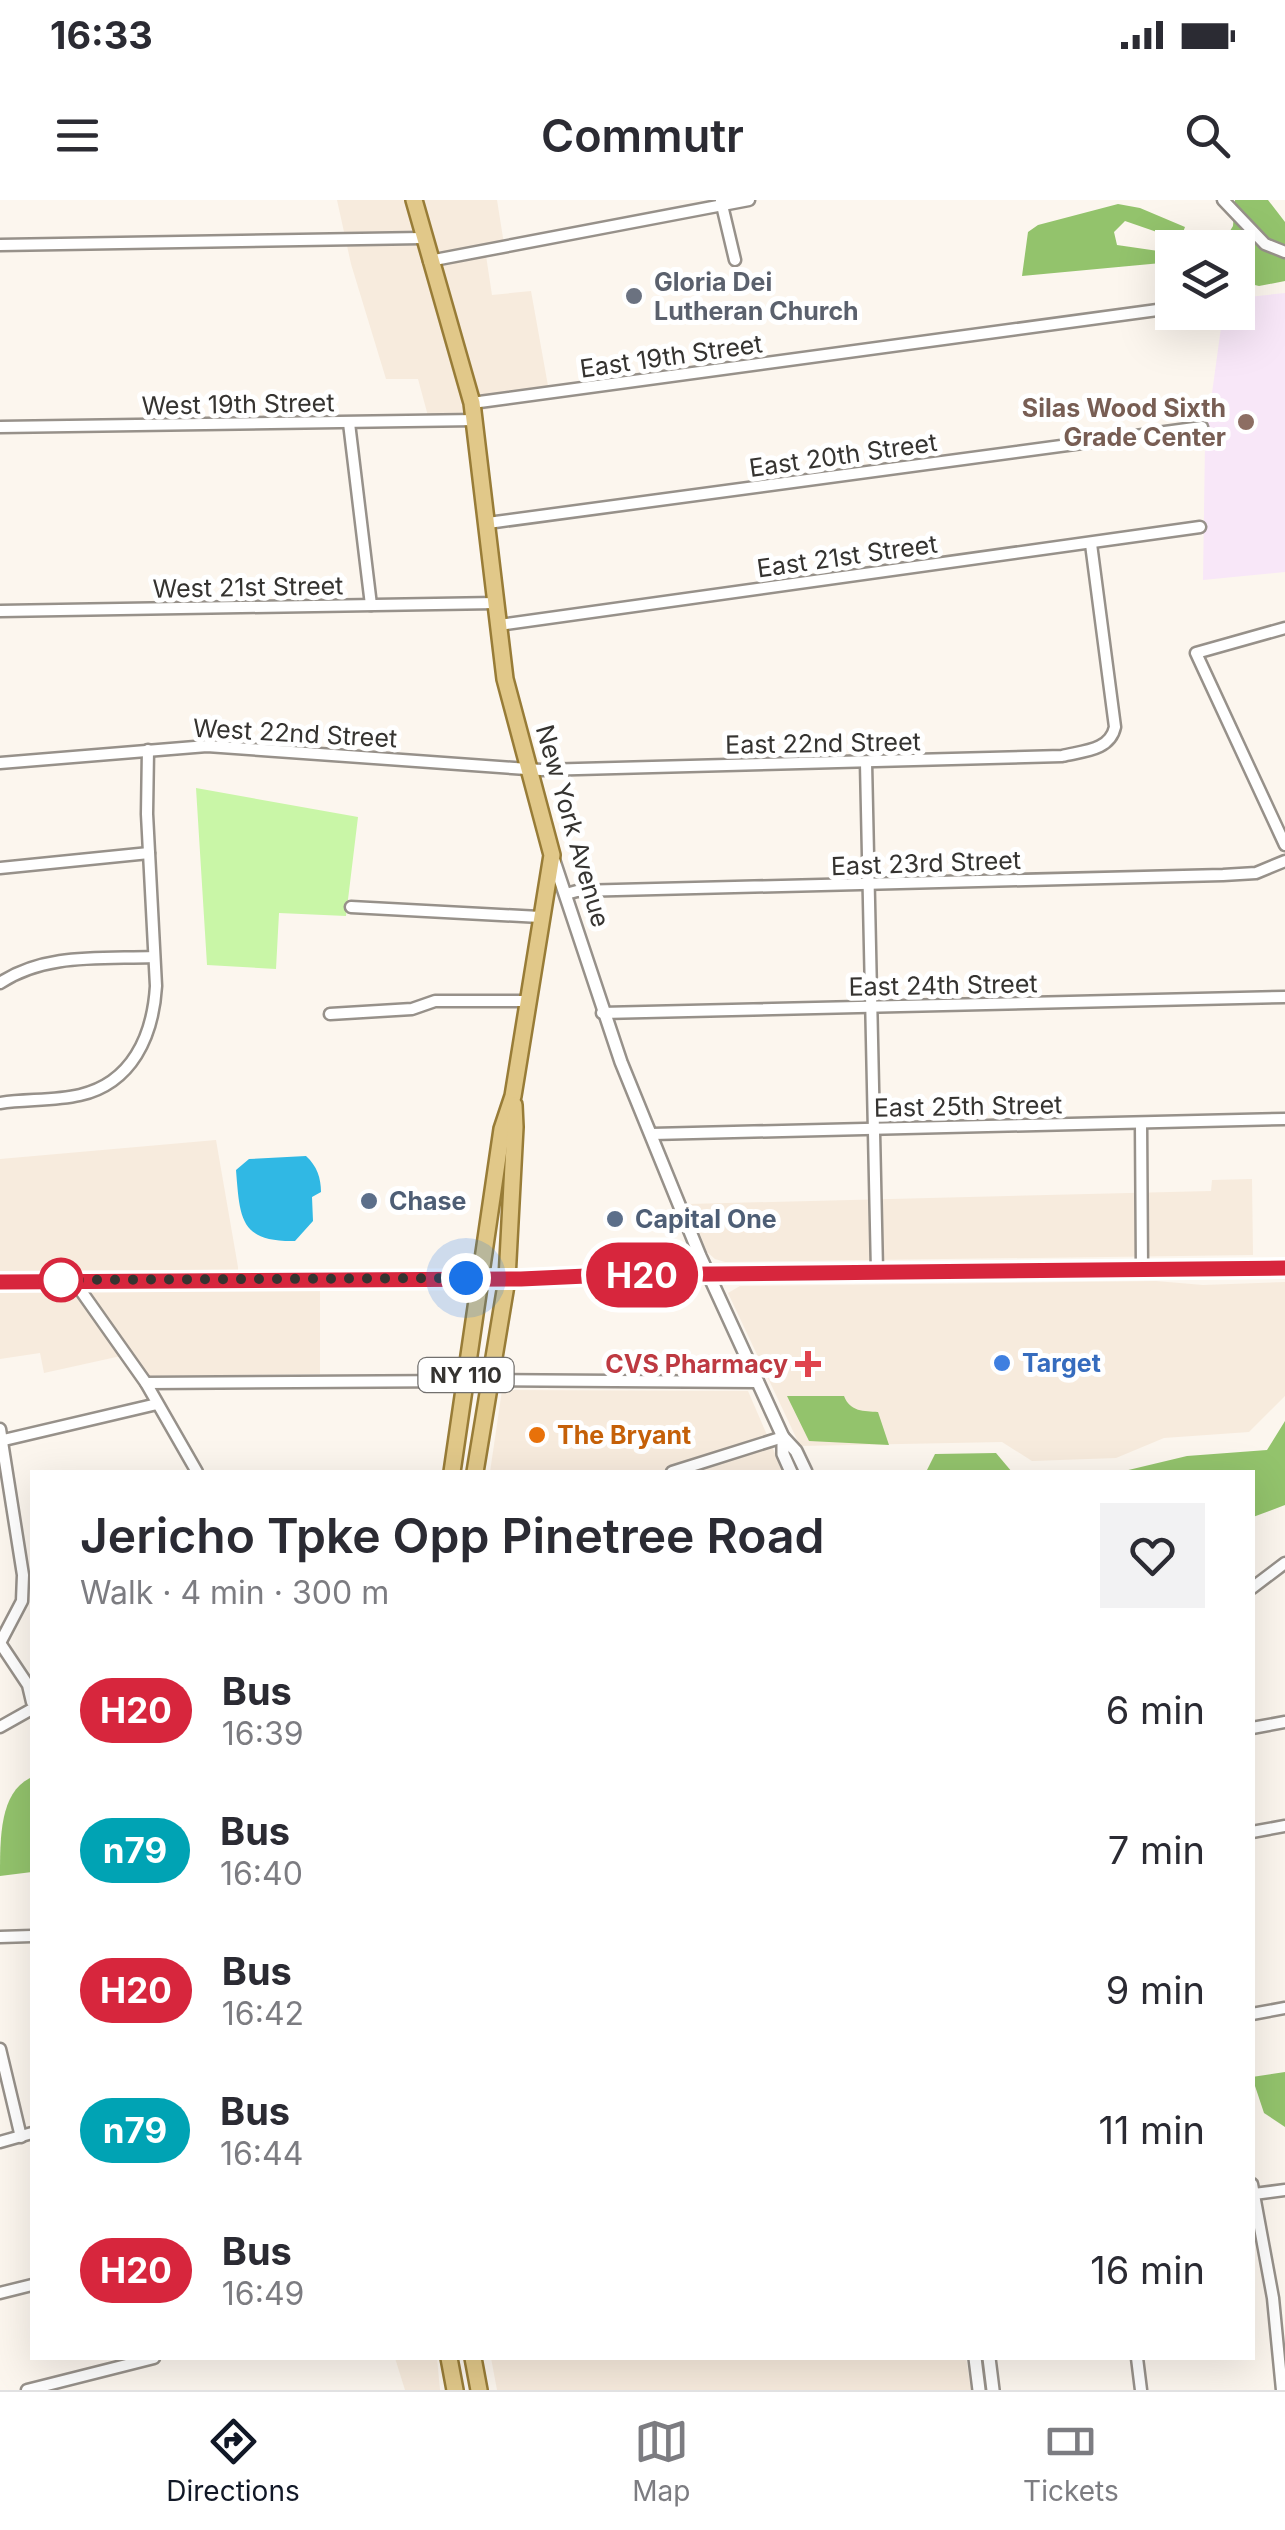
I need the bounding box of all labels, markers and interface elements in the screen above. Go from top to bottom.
text: 16:33 [50,12,153,58]
icon: menu [50,108,105,163]
text: Commutr [541,108,744,163]
icon: search [1180,108,1235,163]
map controls [1155,230,1255,330]
button: layers [1155,230,1255,330]
place label: Gloria Dei Lutheran Church [654,267,859,326]
marker: Gloria Dei Lutheran Church [623,285,645,307]
street label: East 19th Street [578,328,764,384]
street label: West 19th Street [141,387,335,421]
place label: Silas Wood Sixth Grade Center [1022,393,1226,452]
marker: Silas Wood Sixth Grade Center [1235,411,1257,433]
street label: East 20th Street [747,427,939,483]
street label: East 21st Street [755,528,939,584]
street label: West 21st Street [152,570,344,604]
street label: West 22nd Street [192,713,398,753]
street label: New York Avenue [530,721,616,931]
street label: East 22nd Street [725,726,921,760]
street label: East 23rd Street [831,845,1021,881]
street label: East 24th Street [848,968,1038,1002]
street label: East 25th Street [874,1089,1062,1123]
place label: Chase [389,1186,466,1216]
marker: Chase [358,1190,380,1212]
place label: Capital One [635,1204,777,1234]
marker: Capital One [604,1208,626,1230]
line badge: H20 [584,1242,700,1308]
your location [441,1253,491,1303]
text: H20 [606,1254,678,1296]
unlabelled marker [40,1259,82,1301]
place label: Target [1022,1348,1101,1378]
place label: CVS Pharmacy [605,1349,788,1379]
marker: Target [991,1352,1013,1374]
marker: CVS Pharmacy [797,1353,819,1375]
road number: NY 110 [418,1358,514,1392]
place label: The Bryant [557,1420,691,1450]
marker: The Bryant [526,1424,548,1446]
button: heart [1100,1503,1205,1608]
text: Jericho Tpke Opp Pinetree Road [80,1506,825,1565]
text: Walk · 4 min · 300 m [80,1573,389,1612]
text: Bus [222,1668,292,1714]
text: 6 min [1106,1687,1205,1733]
text: H20 [100,1689,172,1731]
text: 16:39 [222,1714,303,1753]
text: Bus [220,1808,290,1854]
text: 7 min [1108,1827,1205,1873]
text: n79 [103,1829,167,1871]
text: 16:40 [220,1854,303,1893]
text: Bus [222,1948,292,1994]
text: 9 min [1106,1967,1205,2013]
text: H20 [100,1969,172,2011]
text: 16:42 [222,1994,304,2033]
text: Bus [220,2088,290,2134]
text: 11 min [1098,2107,1205,2153]
text: n79 [103,2109,167,2151]
text: 16:44 [220,2134,303,2173]
text: Bus [222,2228,292,2274]
text: 16 min [1090,2247,1205,2293]
text: H20 [100,2249,172,2291]
text: 16:49 [222,2274,304,2313]
tab: Directions [166,2414,300,2508]
tab: Map [632,2414,691,2508]
tab: Tickets [1023,2414,1119,2508]

